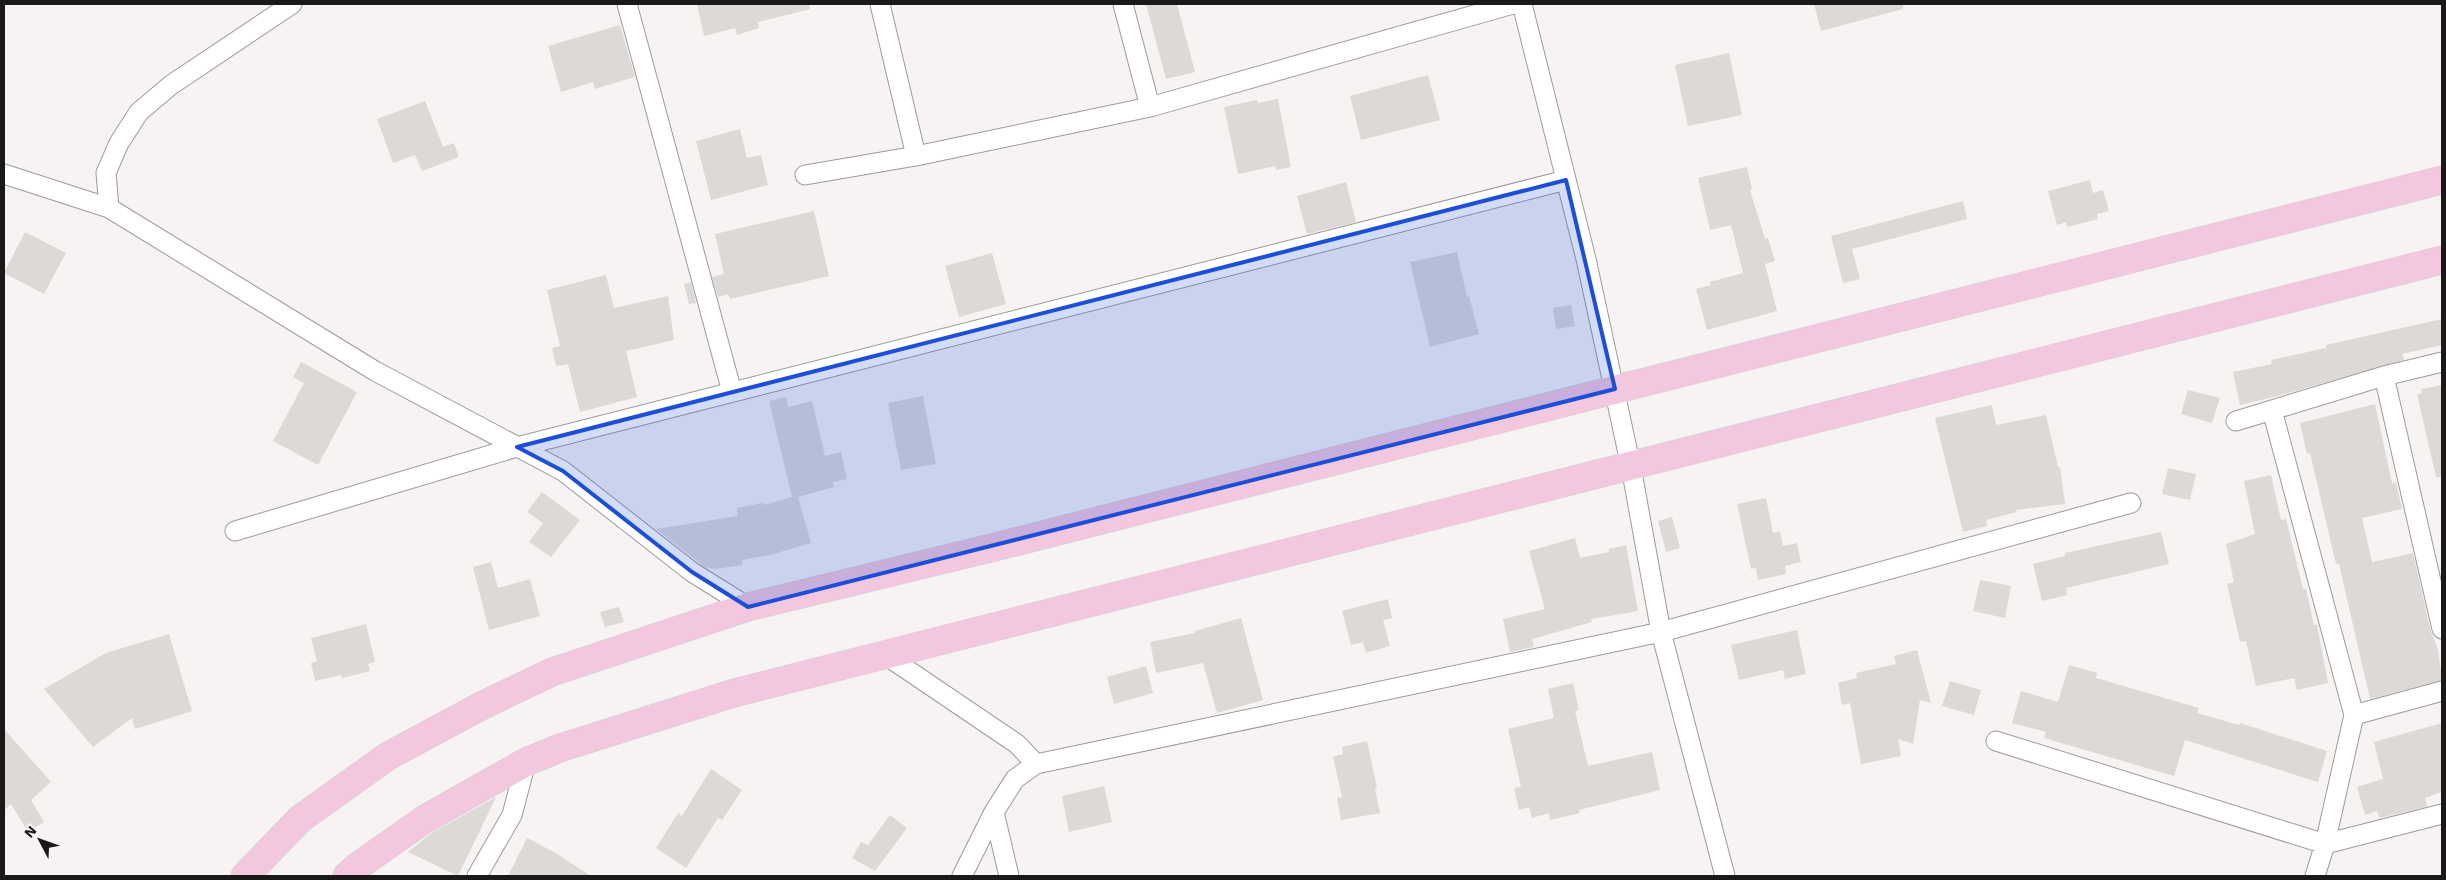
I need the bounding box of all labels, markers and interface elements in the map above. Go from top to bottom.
north arrow [15,815,65,865]
text: N [21,822,40,841]

